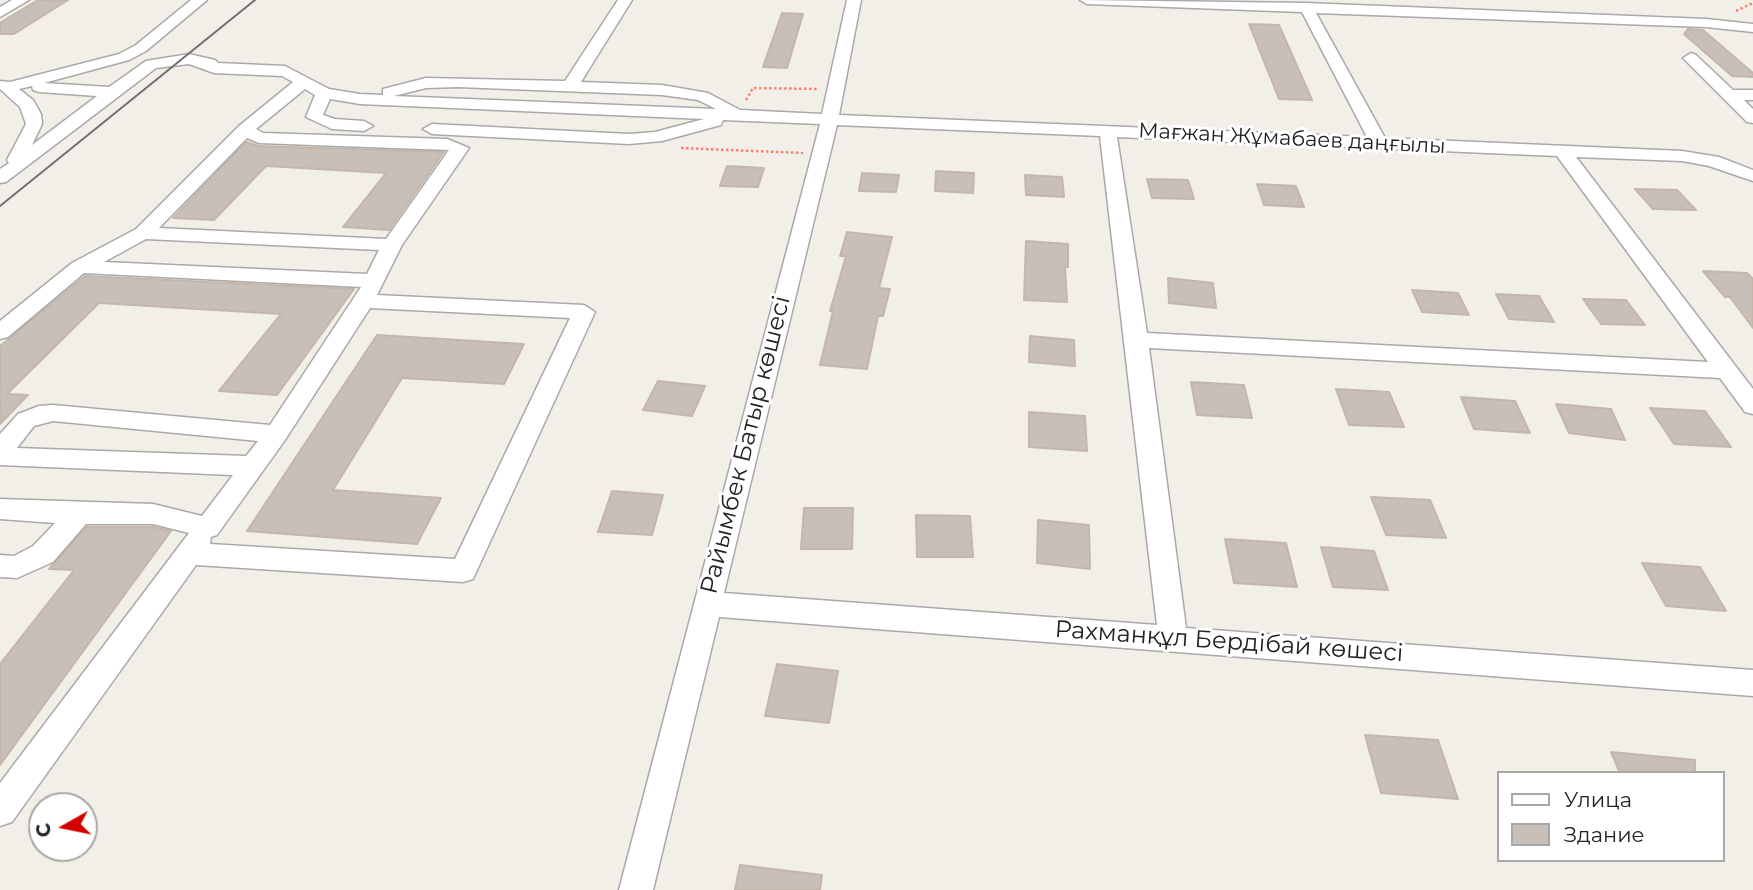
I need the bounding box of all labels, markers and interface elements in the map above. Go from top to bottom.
street label: Мағжан Жұмабаев даңғылы [1138,118,1446,160]
street label: Райымбек Батыр көшесі [695,293,797,597]
street label: Рахманқұл Бердібай көшесі [1054,615,1404,669]
legend [1498,771,1725,862]
text: Улица [1564,787,1632,812]
north arrow [28,792,98,862]
text: С [31,821,56,839]
text: Здание [1564,822,1645,847]

